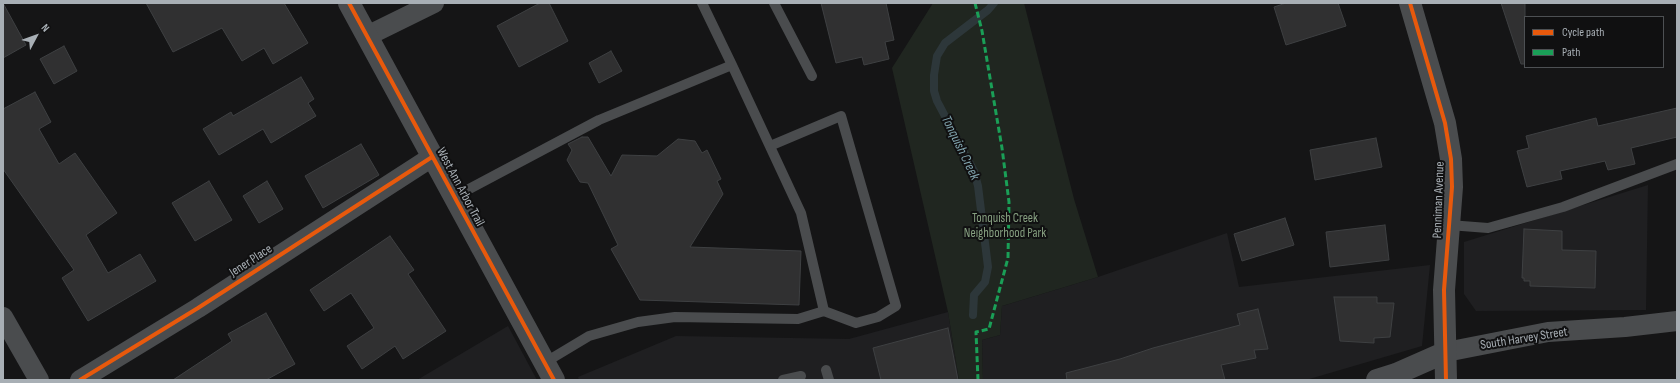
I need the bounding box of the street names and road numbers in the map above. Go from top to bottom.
street label: West Ann Arbor Trail [433,145,487,229]
street label: Penniman Avenue [1430,161,1448,239]
street label: Jener Place [227,241,275,281]
street label: South Harvey Street [1479,324,1569,354]

